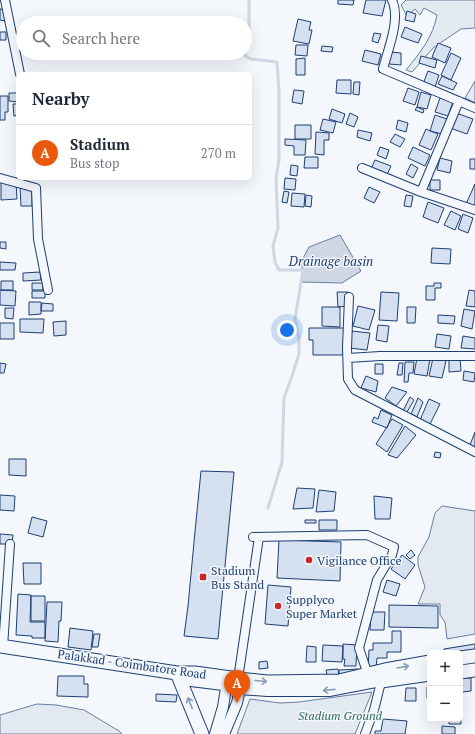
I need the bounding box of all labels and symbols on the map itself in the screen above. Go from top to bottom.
water label: Drainage basin [288,252,373,270]
your location [277,320,297,340]
place label: Vigilance Office [317,553,401,568]
marker: Vigilance Office [304,555,314,565]
place label: Stadium Bus Stand [211,563,264,592]
marker: Stadium Bus Stand [198,572,208,582]
place label: Supplyco Super Market [286,592,358,621]
marker: Supplyco Super Market [273,601,283,611]
street label: Palakkad - Coimbatore Road [57,646,208,682]
one-way arrow [397,663,410,671]
pin: A [224,670,250,703]
one-way arrow [254,678,267,685]
one-way arrow [323,686,336,694]
one-way arrow [185,698,193,710]
park label: Stadium Ground [298,708,383,723]

